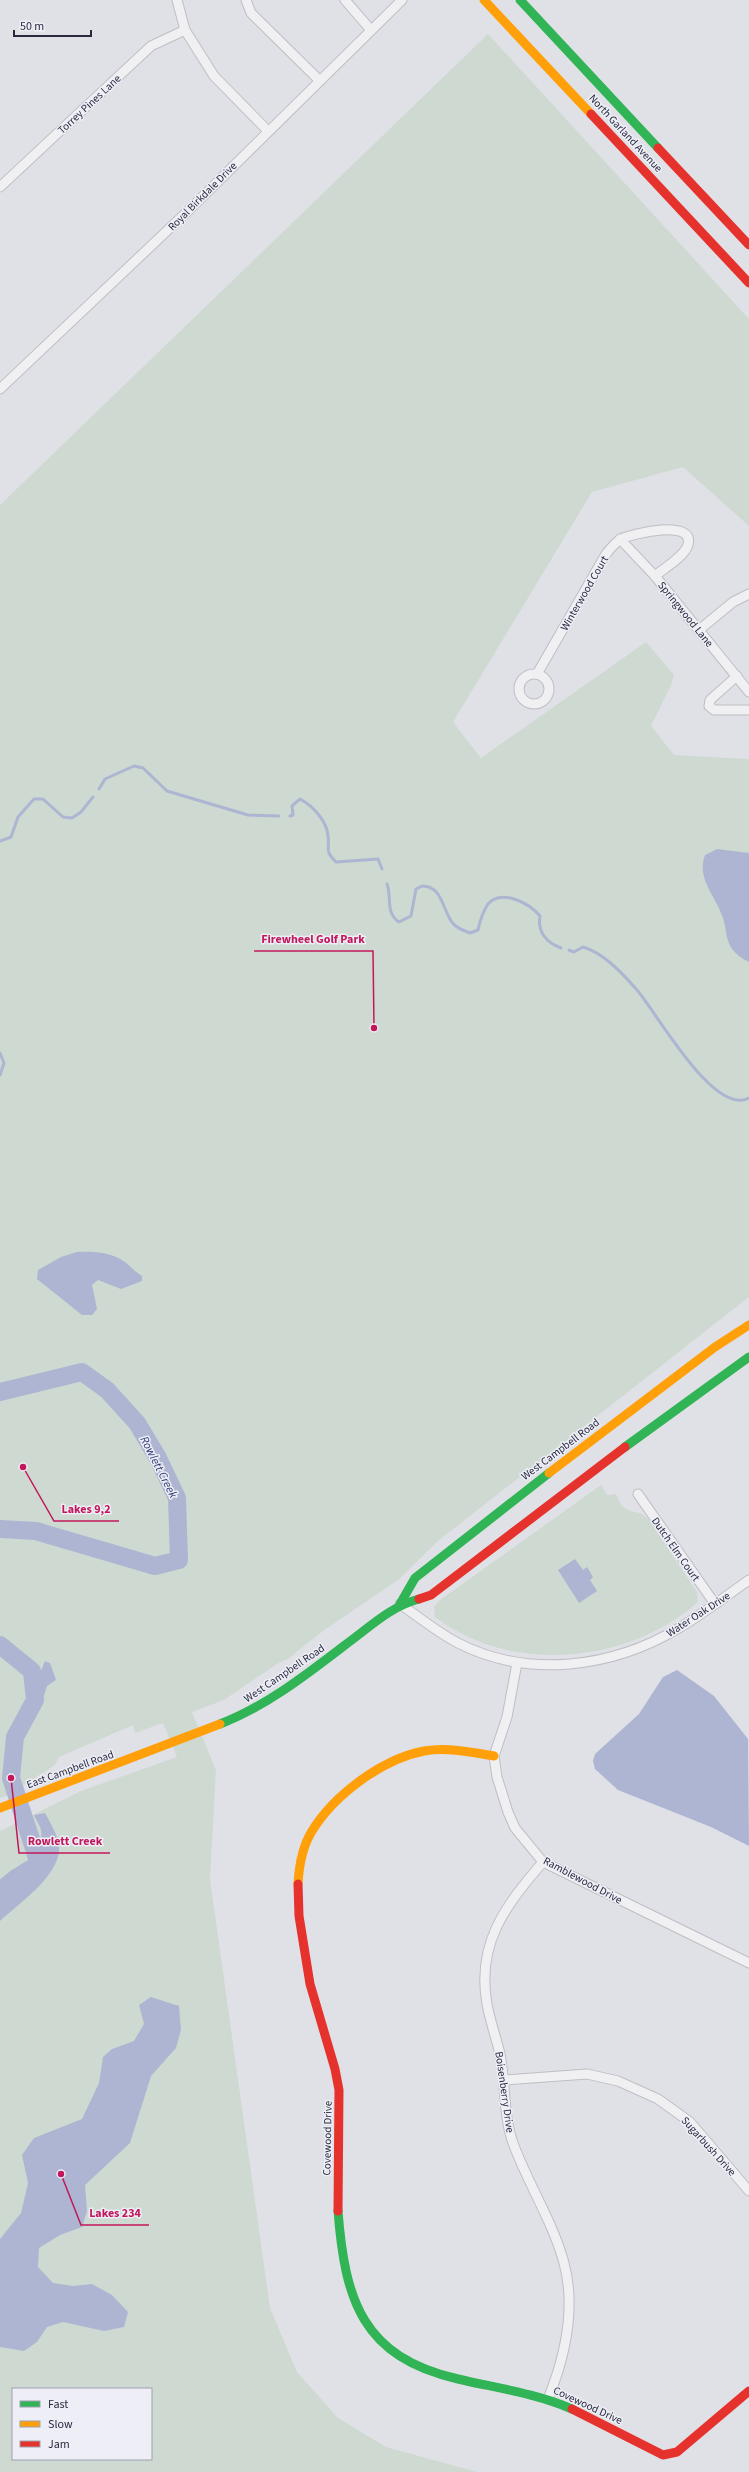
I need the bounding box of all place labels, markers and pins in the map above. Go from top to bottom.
callout: Firewheel Golf Park [254,927,373,951]
callout: Lakes 9,2 [54,1497,119,1521]
callout: Rowlett Creek [19,1829,110,1853]
callout: Lakes 234 [81,2201,149,2225]

